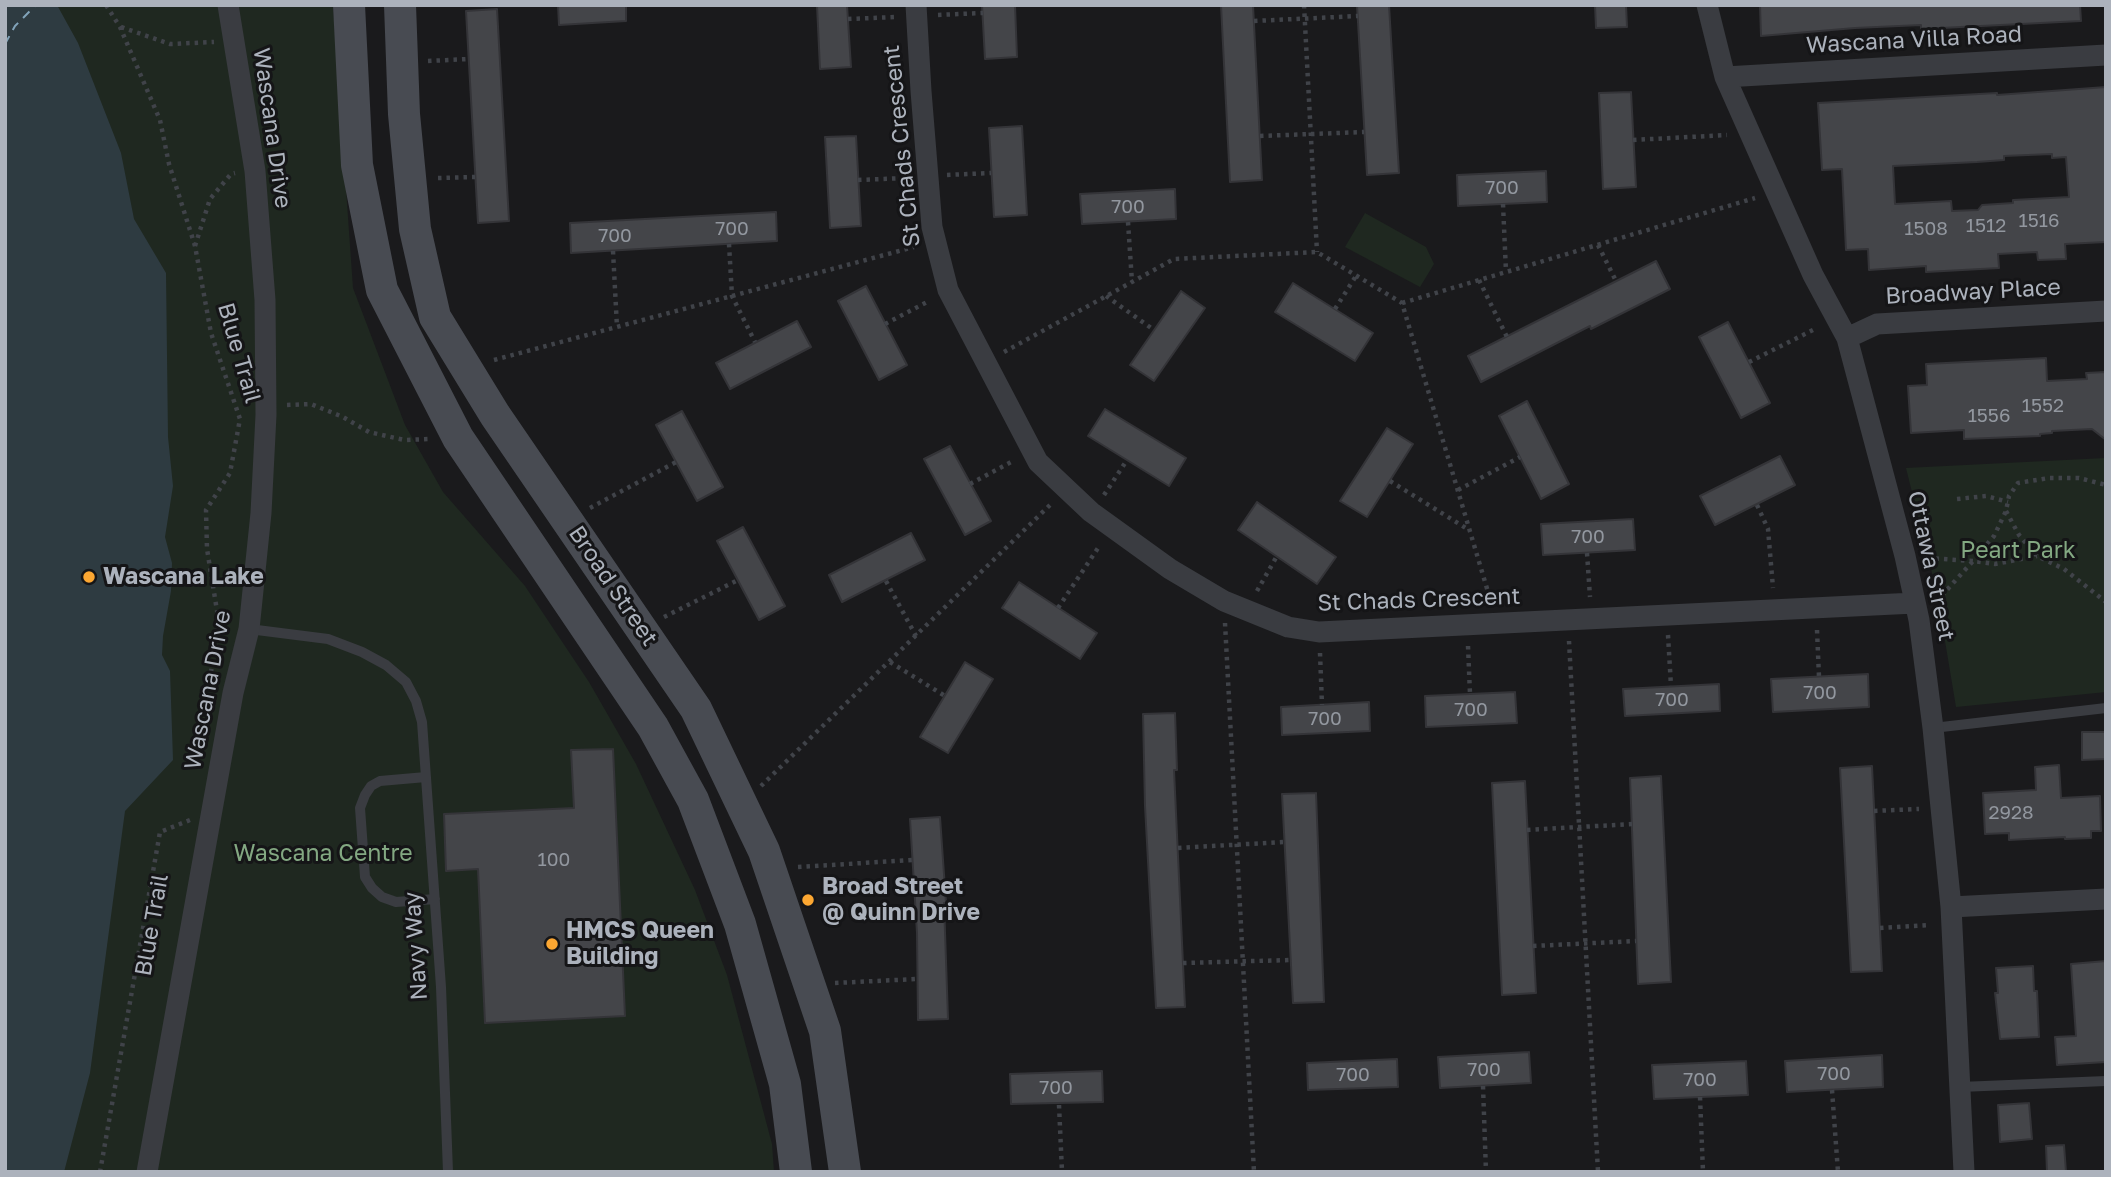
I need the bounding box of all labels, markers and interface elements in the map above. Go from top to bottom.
street label: Wascana Villa Road [1805,21,2023,59]
street label: St Chads Crescent [878,44,926,248]
street label: Wascana Drive [247,46,297,210]
house number: 700 [1485,177,1519,199]
house number: 700 [1111,196,1145,218]
house number: 1516 [2019,210,2059,232]
house number: 1512 [1966,215,2006,237]
house number: 700 [715,218,749,240]
house number: 1508 [1904,218,1948,240]
house number: 700 [598,225,632,247]
street label: Broadway Place [1885,274,2061,310]
street label: Blue Trail [212,300,266,406]
house number: 1552 [2022,395,2064,417]
house number: 1556 [1968,405,2010,427]
street label: Ottawa Street [1902,488,1960,644]
street label: Broad Street [563,521,663,651]
house number: 700 [1571,526,1605,548]
park label: Peart Park [1960,537,2076,565]
place label: Wascana Lake [103,563,264,591]
marker: Wascana Lake [81,569,97,585]
street label: St Chads Crescent [1317,583,1521,617]
street label: Wascana Drive [179,608,237,772]
house number: 700 [1803,682,1837,704]
house number: 700 [1655,689,1689,711]
house number: 700 [1454,699,1488,721]
house number: 700 [1308,708,1342,730]
house number: 2928 [1988,802,2034,824]
park label: Wascana Centre [234,840,412,868]
house number: 100 [538,849,570,871]
street label: Blue Trail [129,872,175,978]
place label: Broad Street @ Quinn Drive [822,873,980,927]
street label: Navy Way [398,891,434,1001]
marker: Broad Street @ Quinn Drive [800,892,816,908]
place label: HMCS Queen Building [566,917,714,971]
marker: HMCS Queen Building [544,936,560,952]
house number: 700 [1467,1059,1501,1081]
house number: 700 [1817,1063,1851,1085]
house number: 700 [1336,1064,1370,1086]
house number: 700 [1683,1069,1717,1091]
house number: 700 [1039,1077,1073,1099]

